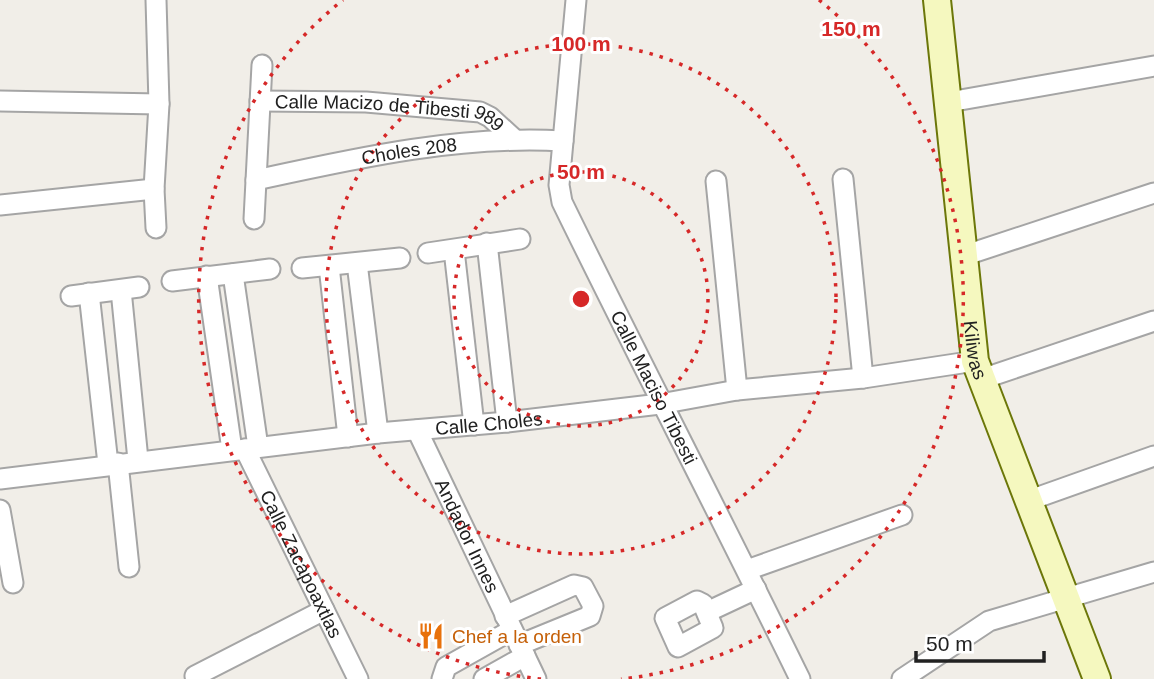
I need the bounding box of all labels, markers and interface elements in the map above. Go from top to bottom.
text: 150 m [821,17,881,40]
text: 100 m [551,32,611,55]
street label: Calle Macizo de Tibesti 989 [275,91,508,136]
street label: Choles 208 [360,134,458,169]
text: 50 m [557,160,605,183]
centre of rings [569,287,593,311]
street label: Calle Maciso Tibesti [606,307,701,468]
street label: Kiliwas [960,320,991,382]
street label: Calle Choles [434,408,544,439]
street label: Andador Innes [431,475,503,596]
street label: Calle Zacapoaxtlas [256,487,346,641]
scale bar [916,620,1044,664]
restaurant icon: Chef a la orden [416,621,446,651]
place label: Chef a la orden [452,626,582,647]
text: 50 m [926,632,973,655]

